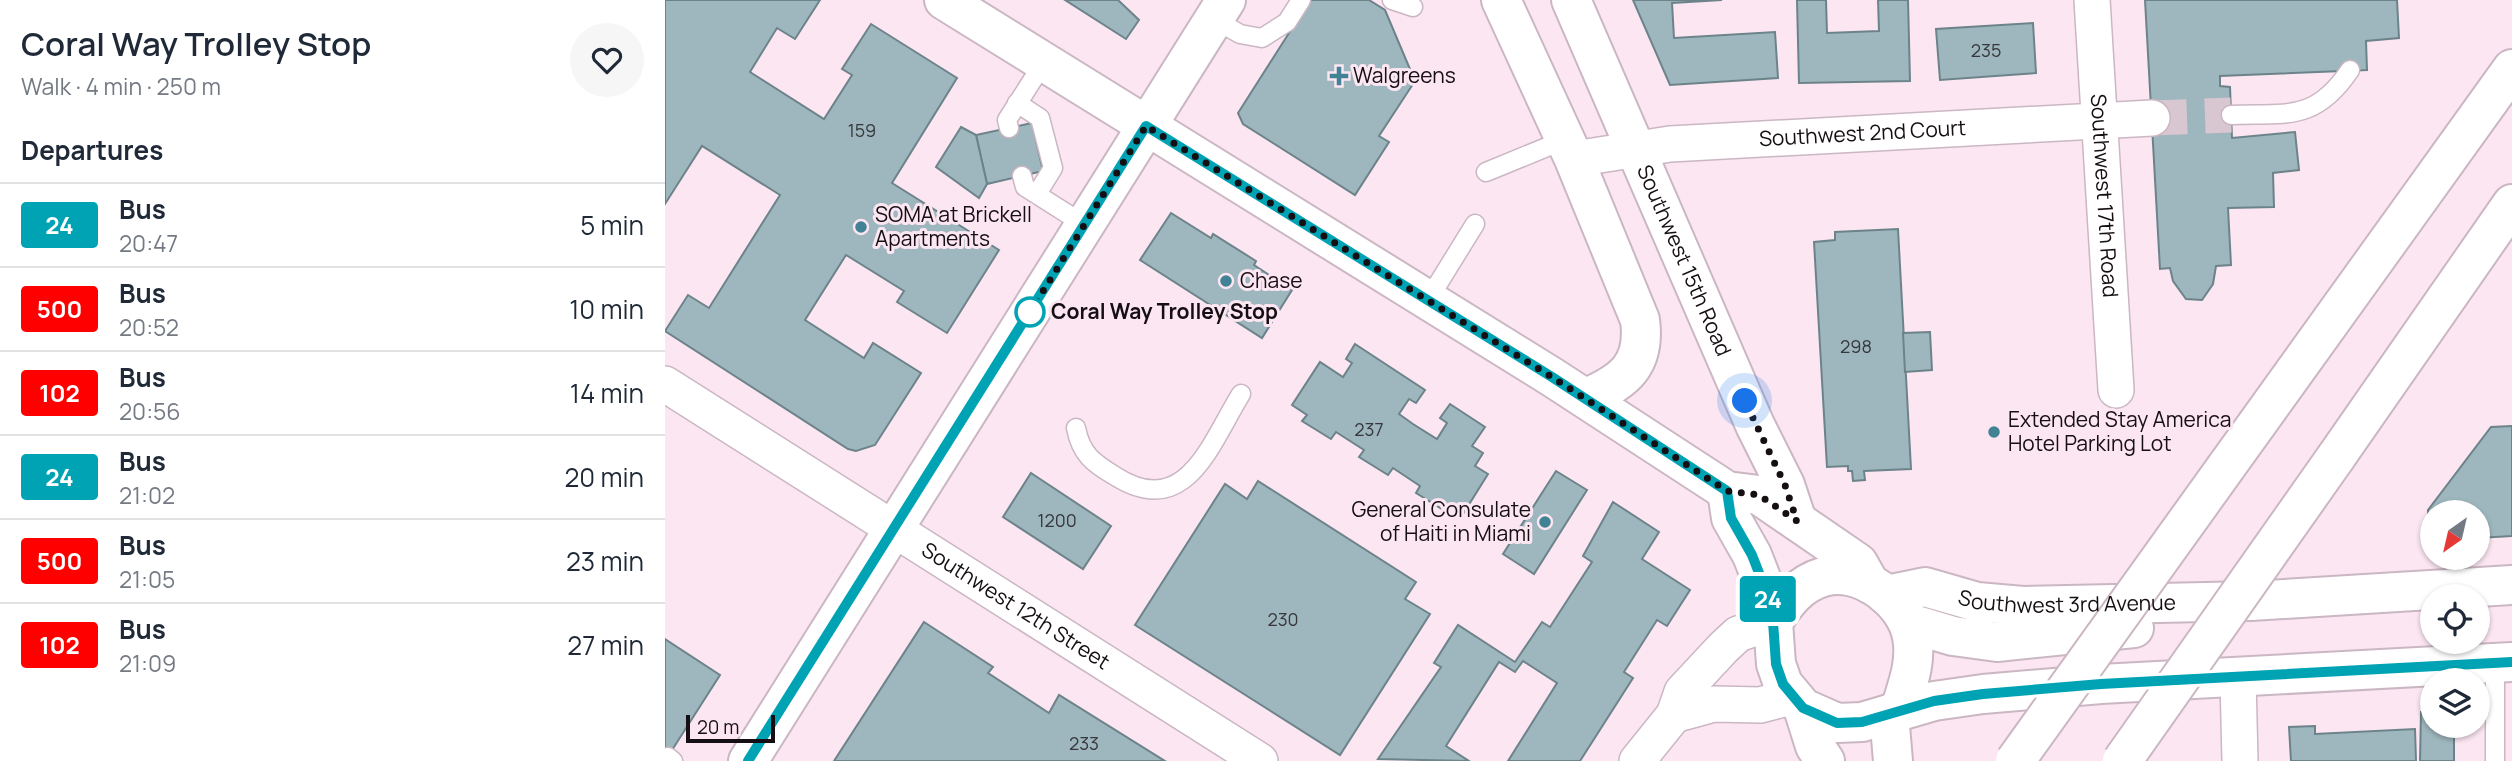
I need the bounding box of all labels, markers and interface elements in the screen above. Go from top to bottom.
text: Coral Way Trolley Stop [21,21,371,66]
button: heart [570,23,644,97]
house number: 235 [1971,38,2001,62]
place label: Walgreens [1353,61,1456,89]
marker: Walgreens [1331,68,1347,84]
text: Walk · 4 min · 250 m [21,70,221,102]
street label: Southwest 17th Road [2085,93,2125,298]
street label: Southwest 2nd Court [1758,113,1967,152]
house number: 159 [848,118,876,142]
text: Departures [21,132,163,168]
street label: Southwest 15th Road [1631,160,1738,360]
text: Bus [119,191,166,227]
place label: SOMA at Brickell Apartments [875,200,1032,252]
text: 5 min [580,207,644,243]
text: 24 [45,208,74,241]
marker: SOMA at Brickell Apartments [853,219,869,235]
text: 20:47 [119,227,178,259]
place label: Chase [1240,266,1302,294]
marker: Chase [1218,273,1234,289]
text: Bus [119,275,166,311]
text: 10 min [569,291,644,327]
text: 500 [37,292,82,325]
marker: Coral Way Trolley Stop [1015,297,1045,327]
place label: Coral Way Trolley Stop [1051,297,1278,325]
text: 20:52 [119,311,179,343]
house number: 298 [1840,334,1872,358]
text: Bus [119,359,166,395]
text: 14 min [570,375,644,411]
text: 102 [39,376,80,409]
your location [1727,383,1762,418]
text: 20:56 [119,395,181,427]
place label: Extended Stay America Hotel Parking Lot [2008,405,2231,457]
house number: 237 [1354,417,1384,441]
marker: Extended Stay America Hotel Parking Lot [1986,424,2002,440]
text: Bus [119,443,166,479]
text: 20 min [565,459,644,495]
text: 24 [45,460,74,493]
text: 21:02 [119,479,175,511]
place label: General Consulate of Haiti in Miami [1351,495,1531,547]
north arrow [2420,500,2490,570]
map controls [2420,500,2490,738]
house number: 1200 [1037,508,1077,532]
marker: General Consulate of Haiti in Miami [1537,514,1553,530]
text: Bus [119,527,166,563]
street label: Southwest 12th Street [917,535,1115,675]
text: 23 min [566,543,644,579]
text: 500 [37,544,82,577]
text: 21:05 [119,563,175,595]
line badge: 24 [1737,576,1799,622]
text: 24 [1754,582,1782,615]
street label: Southwest 3rd Avenue [1955,582,2176,619]
button: locate [2420,584,2490,654]
house number: 230 [1267,607,1299,631]
text: Bus [119,611,166,647]
text: 27 min [567,627,644,663]
text: 102 [39,628,80,661]
text: 21:09 [119,647,176,679]
button: layers [2420,668,2490,738]
scale bar [686,712,775,744]
text: 20 m [697,714,739,740]
house number: 233 [1069,731,1099,755]

